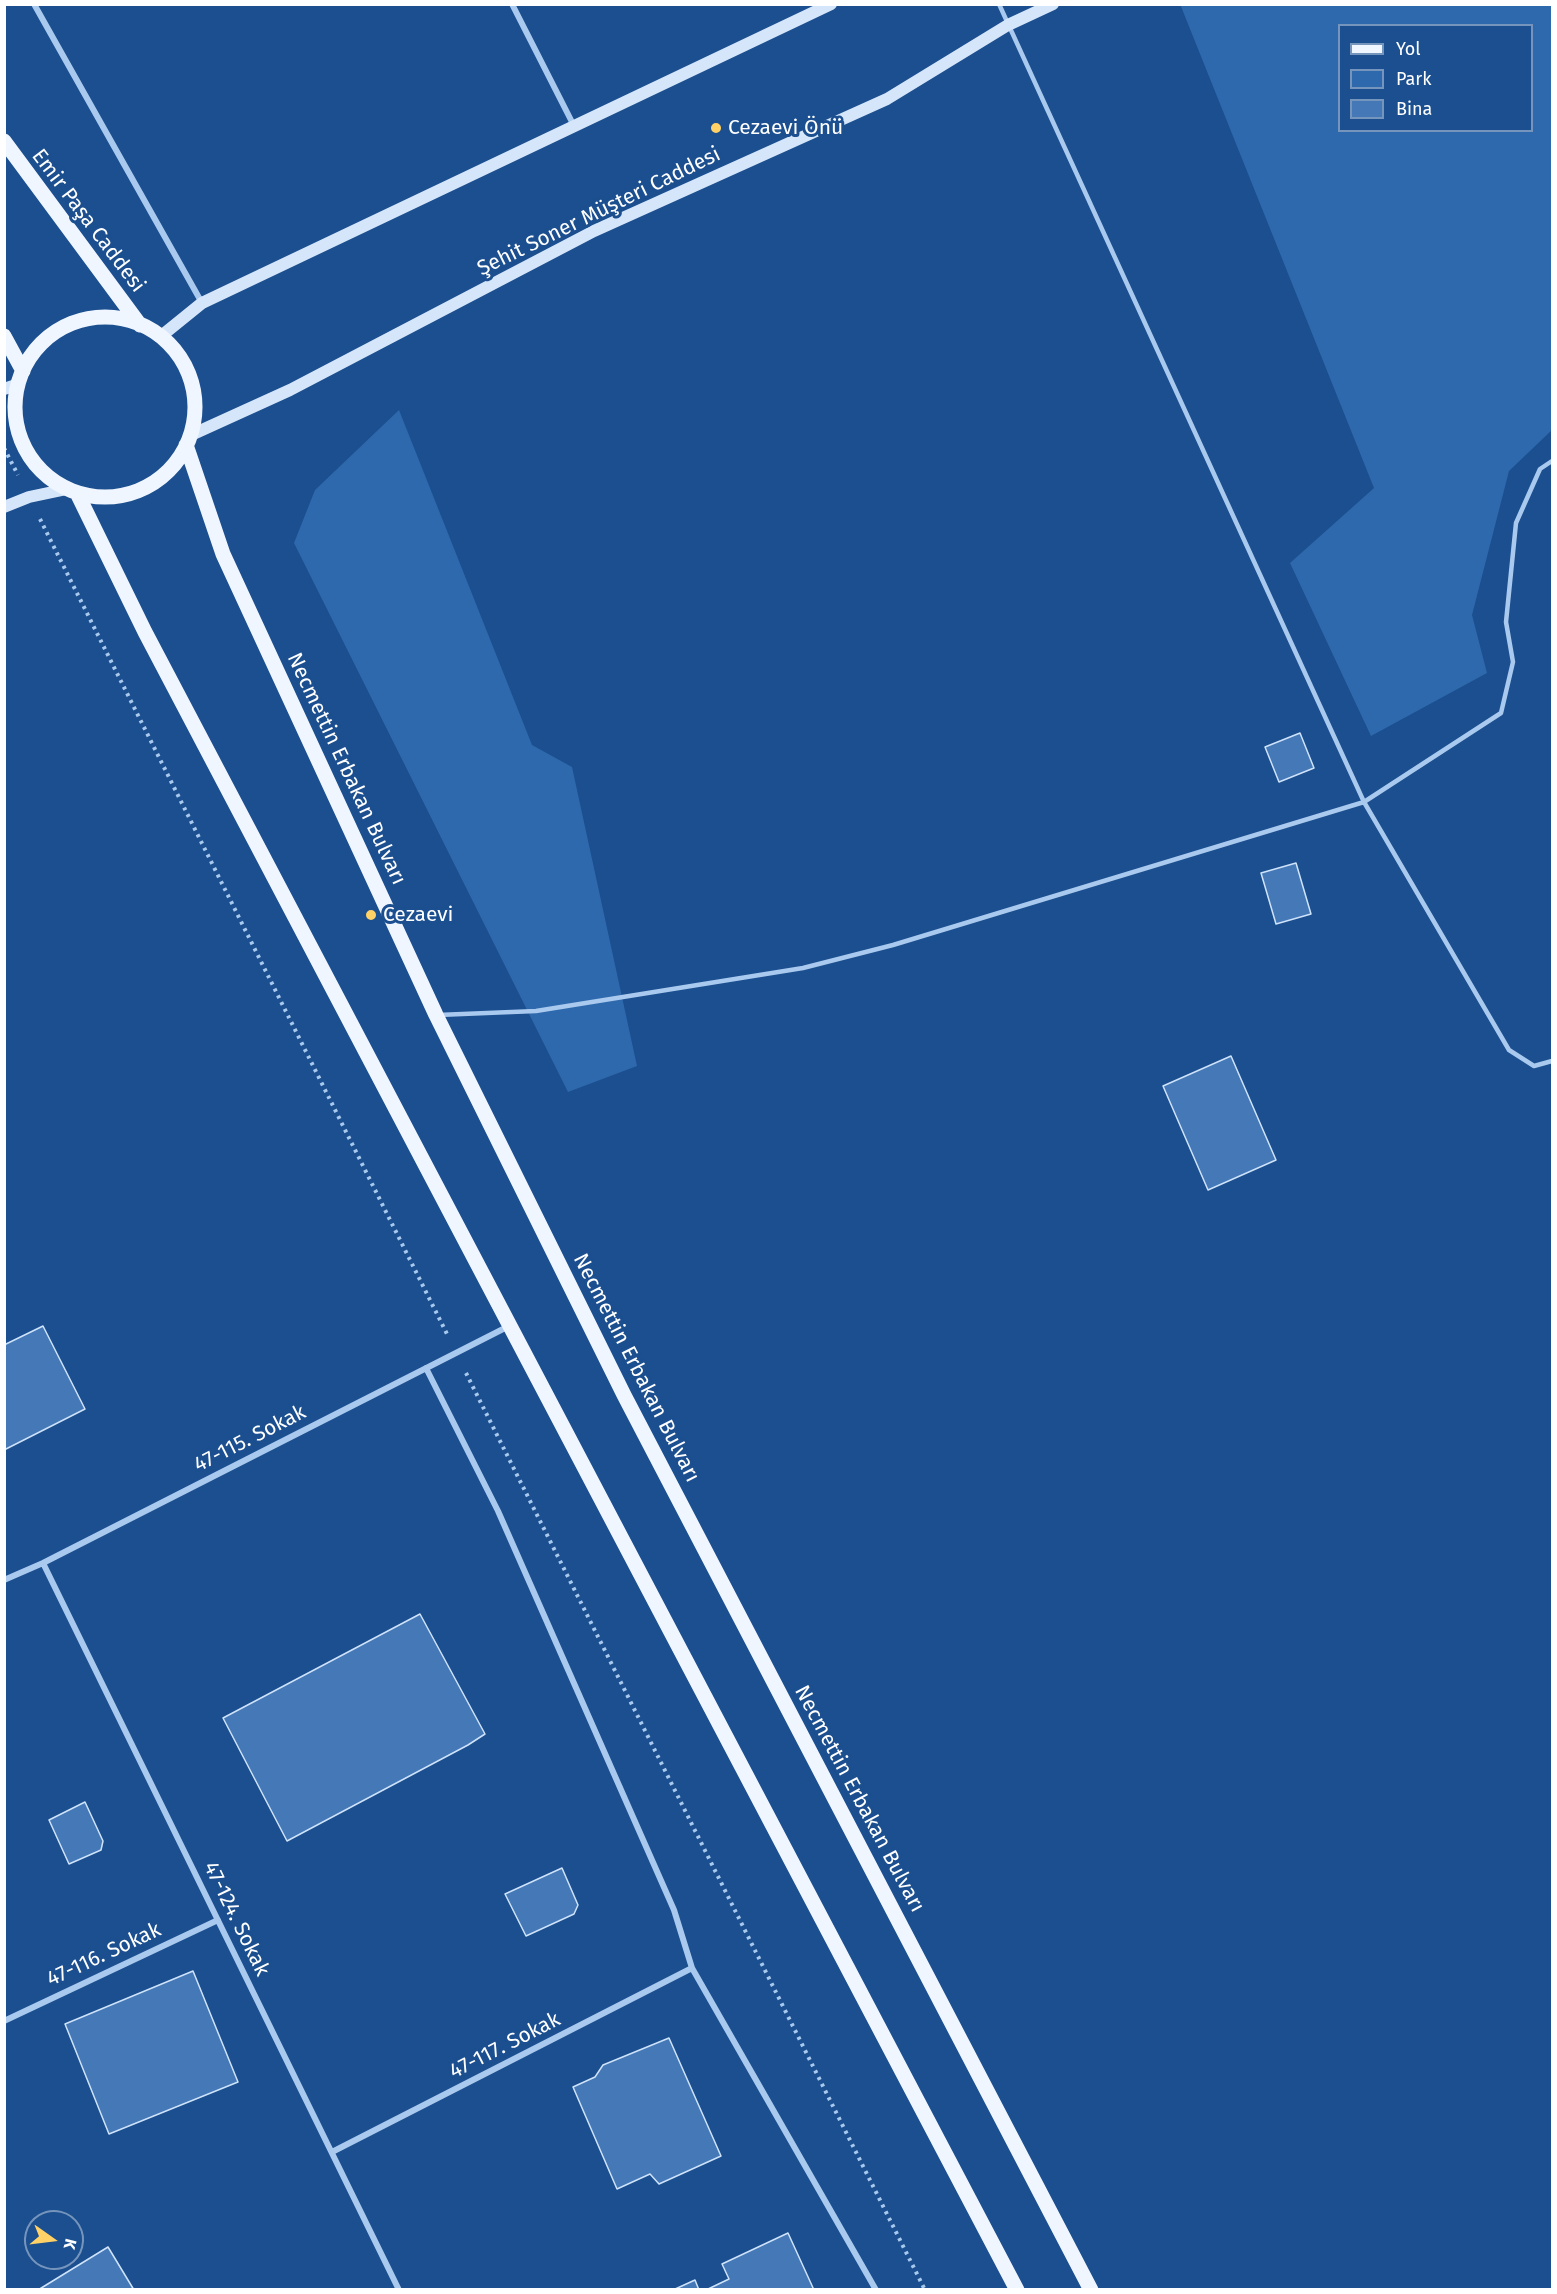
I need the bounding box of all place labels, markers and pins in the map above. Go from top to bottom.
place label: Cezaevi Önü [728,115,843,141]
marker: Cezaevi Önü [709,121,723,135]
place label: Cezaevi [383,902,454,928]
marker: Cezaevi [364,908,378,922]

